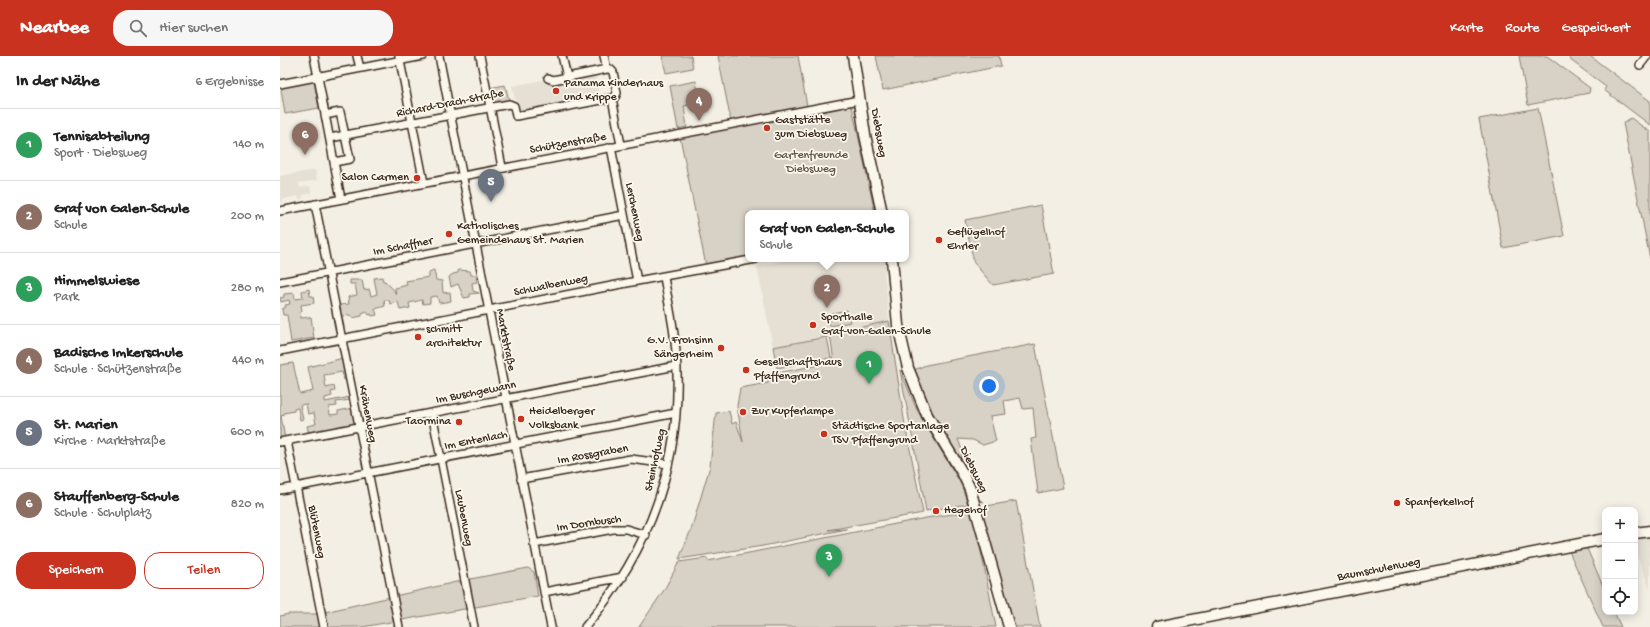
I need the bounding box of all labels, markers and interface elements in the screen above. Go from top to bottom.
search box [113,10,393,46]
text: Nearbee [20,17,89,40]
icon: search [127,17,149,39]
text: Hier suchen [159,19,228,37]
text: Karte [1450,20,1483,37]
text: Route [1505,20,1539,37]
text: Gespeichert [1561,20,1630,37]
text: In der Nähe [16,72,99,92]
text: 6 Ergebnisse [195,75,264,90]
place label: Panama Kinderhaus und Krippe [563,77,664,105]
marker: Panama Kinderhaus und Krippe [551,86,561,96]
street label: Richard-Drach-Straße [395,87,506,121]
pin: 4 [686,88,712,121]
street label: Diebsweg [867,106,889,159]
place label: Gaststätte zum Diebsweg [775,114,847,142]
pin: 6 [292,122,318,155]
marker: Gaststätte zum Diebsweg [762,123,772,133]
text: Tennisabteilung [54,128,150,146]
street label: Schützenstraße [529,130,608,158]
text: 1 [26,137,32,152]
text: 140 m [233,137,264,152]
text: Sport · Diebsweg [54,146,147,161]
park label: Gartenfreunde Diebsweg [774,149,849,177]
pin: 5 [478,169,504,202]
place label: Salon Carmen [342,171,409,185]
marker: Salon Carmen [412,173,422,183]
street label: Lerchenweg [621,181,647,243]
text: Graf von Galen-Schule [54,200,189,218]
text: 2 [26,209,32,224]
text: 200 m [231,209,264,224]
popup [745,210,909,262]
text: Schule [54,218,87,233]
place label: Katholisches Gemeindehaus St. Marien [457,220,584,248]
text: Graf von Galen-Schule [759,220,895,238]
place label: Geflügelhof Ehrler [947,226,1006,254]
marker: Katholisches Gemeindehaus St. Marien [444,229,454,239]
street label: Im Schaffner [372,234,436,260]
marker: Geflügelhof Ehrler [934,235,944,245]
text: Schule [759,238,793,253]
text: Himmelswiese [54,272,140,290]
street label: Schwalbenweg [513,272,589,300]
pin: 2 [814,275,840,308]
text: 3 [26,281,32,296]
text: 280 m [231,281,264,296]
text: Park [54,290,79,305]
street label: Marktstraße [492,308,518,373]
place label: Sporthalle Graf-von-Galen-Schule [821,311,932,339]
marker: Sporthalle Graf-von-Galen-Schule [808,320,818,330]
place label: schmitt architektur [426,323,483,351]
marker: schmitt architektur [413,332,423,342]
place label: G.V. Frohsinn Sängerheim [647,334,713,362]
marker: G.V. Frohsinn Sängerheim [716,343,726,353]
text: Badische Imkerschule [54,344,183,362]
pin: 1 [856,351,882,384]
text: 4 [26,353,32,368]
text: 440 m [232,353,264,368]
place label: Gesellschaftshaus Pfaffengrund [753,356,842,384]
text: Schule · Schützenstraße [54,362,181,377]
marker: Gesellschaftshaus Pfaffengrund [741,365,751,375]
your location [979,376,999,396]
street label: Im Buschgewann [435,378,518,408]
street label: Krähenweg [355,384,379,444]
place label: Heidelberger Volksbank [528,405,596,433]
place label: Zur Kupferlampe [751,405,834,419]
marker: Zur Kupferlampe [738,407,748,417]
marker: Heidelberger Volksbank [516,414,526,424]
place label: Taormina [405,415,451,429]
text: St. Marien [54,416,118,434]
marker: Taormina [454,417,464,427]
place label: Städtische Sportanlage TSV Pfaffengrund [831,420,950,448]
text: 5 [26,425,32,440]
text: 600 m [230,425,264,440]
street label: Steinhofweg [643,427,669,493]
street label: Im Entenlach [443,428,509,454]
marker: Städtische Sportanlage TSV Pfaffengrund [819,429,829,439]
text: Kirche · Marktstraße [54,434,165,449]
street label: Im Rossgraben [557,442,630,468]
street label: Diebsweg [955,444,990,496]
text: Stauffenberg-Schule [54,488,179,506]
street label: Laubenweg [451,489,475,548]
place label: Spanferkelhof [1405,496,1475,510]
text: 6 [26,497,32,512]
text: 820 m [231,497,264,512]
marker: Spanferkelhof [1392,498,1402,508]
street label: Blütenweg [304,503,328,560]
place label: Hegehof [944,504,988,518]
text: Schule · Schulplatz [54,506,151,521]
marker: Hegehof [931,506,941,516]
map controls [1602,507,1638,615]
button: + [1602,507,1638,543]
street label: Im Dornbusch [556,512,623,535]
button: − [1602,543,1638,579]
pin: 3 [816,544,842,577]
button: Speichern [16,552,136,589]
button: Teilen [144,552,264,589]
street label: Baumschulenweg [1335,555,1422,585]
button: locate [1602,579,1638,615]

